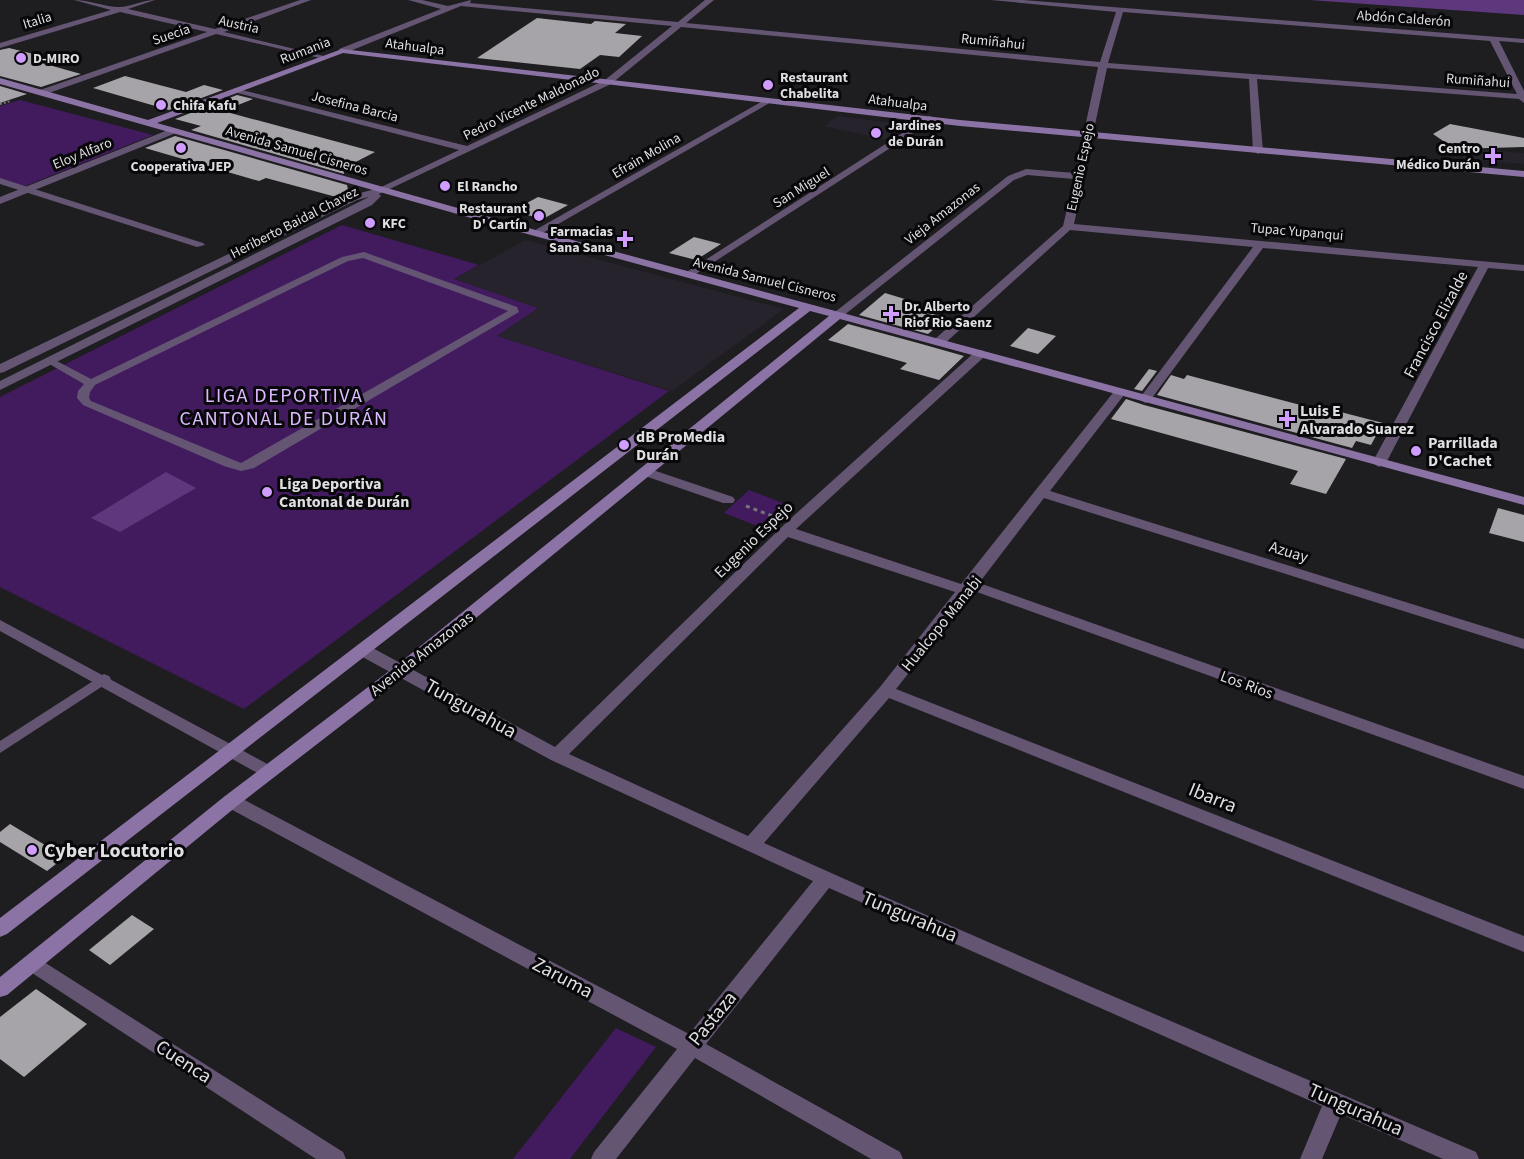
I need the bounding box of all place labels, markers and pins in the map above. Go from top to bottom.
place label: D-MIRO [33,49,80,69]
marker: D-MIRO [14,51,28,65]
place label: Restaurant Chabelita [780,68,849,104]
marker: Restaurant Chabelita [761,78,775,92]
place label: Chifa Kafu [173,96,236,116]
marker: Chifa Kafu [154,98,168,112]
place label: Jardines de Durán [888,116,943,152]
marker: Jardines de Durán [869,126,883,140]
place label: Centro Médico Durán [1396,139,1480,175]
marker: Cooperativa JEP [174,141,188,155]
marker: Centro Médico Durán [1484,147,1502,165]
place label: Cooperativa JEP [131,157,231,177]
place label: El Rancho [457,177,518,197]
marker: El Rancho [438,179,452,193]
place label: Restaurant D' Cartín [459,199,528,235]
marker: Restaurant D' Cartín [532,209,546,223]
place label: KFC [382,214,406,234]
marker: KFC [363,216,377,230]
place label: Farmacias Sana Sana [549,222,613,258]
marker: Farmacias Sana Sana [618,232,632,246]
place label: Dr. Alberto Riof Rio Saenz [904,297,992,333]
marker: Dr. Alberto Riof Rio Saenz [882,305,900,323]
place label: Luis E Alvarado Suarez [1299,400,1414,440]
marker: Luis E Alvarado Suarez [1278,410,1296,428]
place label: dB ProMedia Durán [636,426,725,466]
place label: Parrillada D'Cachet [1428,432,1498,472]
marker: dB ProMedia Durán [617,438,631,452]
marker: Parrillada D'Cachet [1409,444,1423,458]
place label: Liga Deportiva Cantonal de Durán [279,473,409,513]
marker: Liga Deportiva Cantonal de Durán [260,485,274,499]
place label: Cyber Locutorio [44,837,184,865]
marker: Cyber Locutorio [25,843,39,857]

